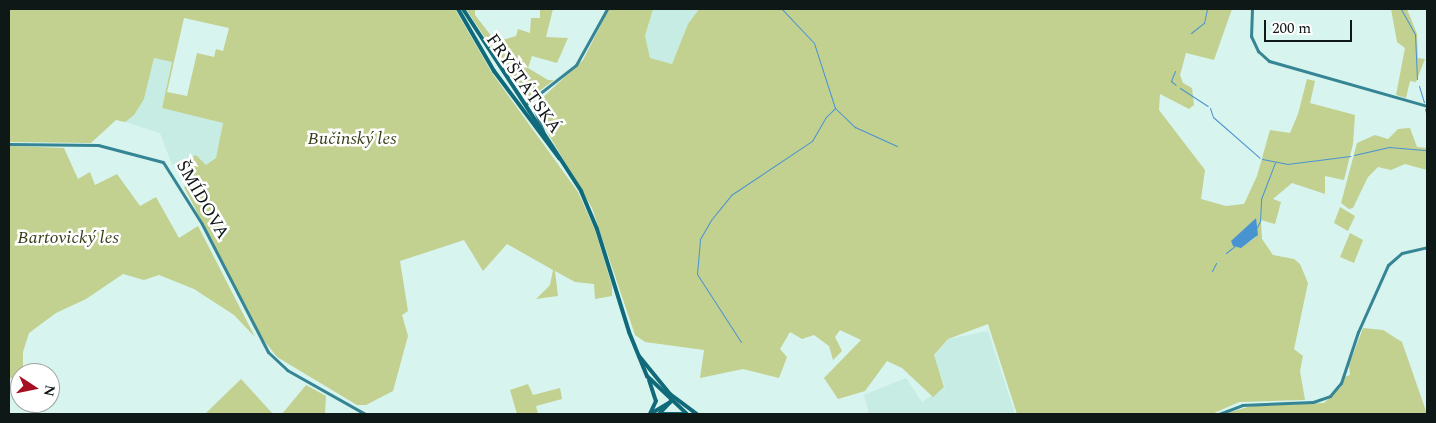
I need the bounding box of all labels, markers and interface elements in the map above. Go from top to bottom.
scale bar [1266,10,1354,42]
text: 200 m [1272,17,1311,40]
street label: FRYŠTÁTSKÁ [481,30,565,138]
park label: Bučinský les [307,128,397,150]
street label: ŠMÍDOVA [171,157,233,243]
park label: Bartovický les [17,227,119,249]
north arrow [10,363,60,413]
text: N [38,383,61,398]

